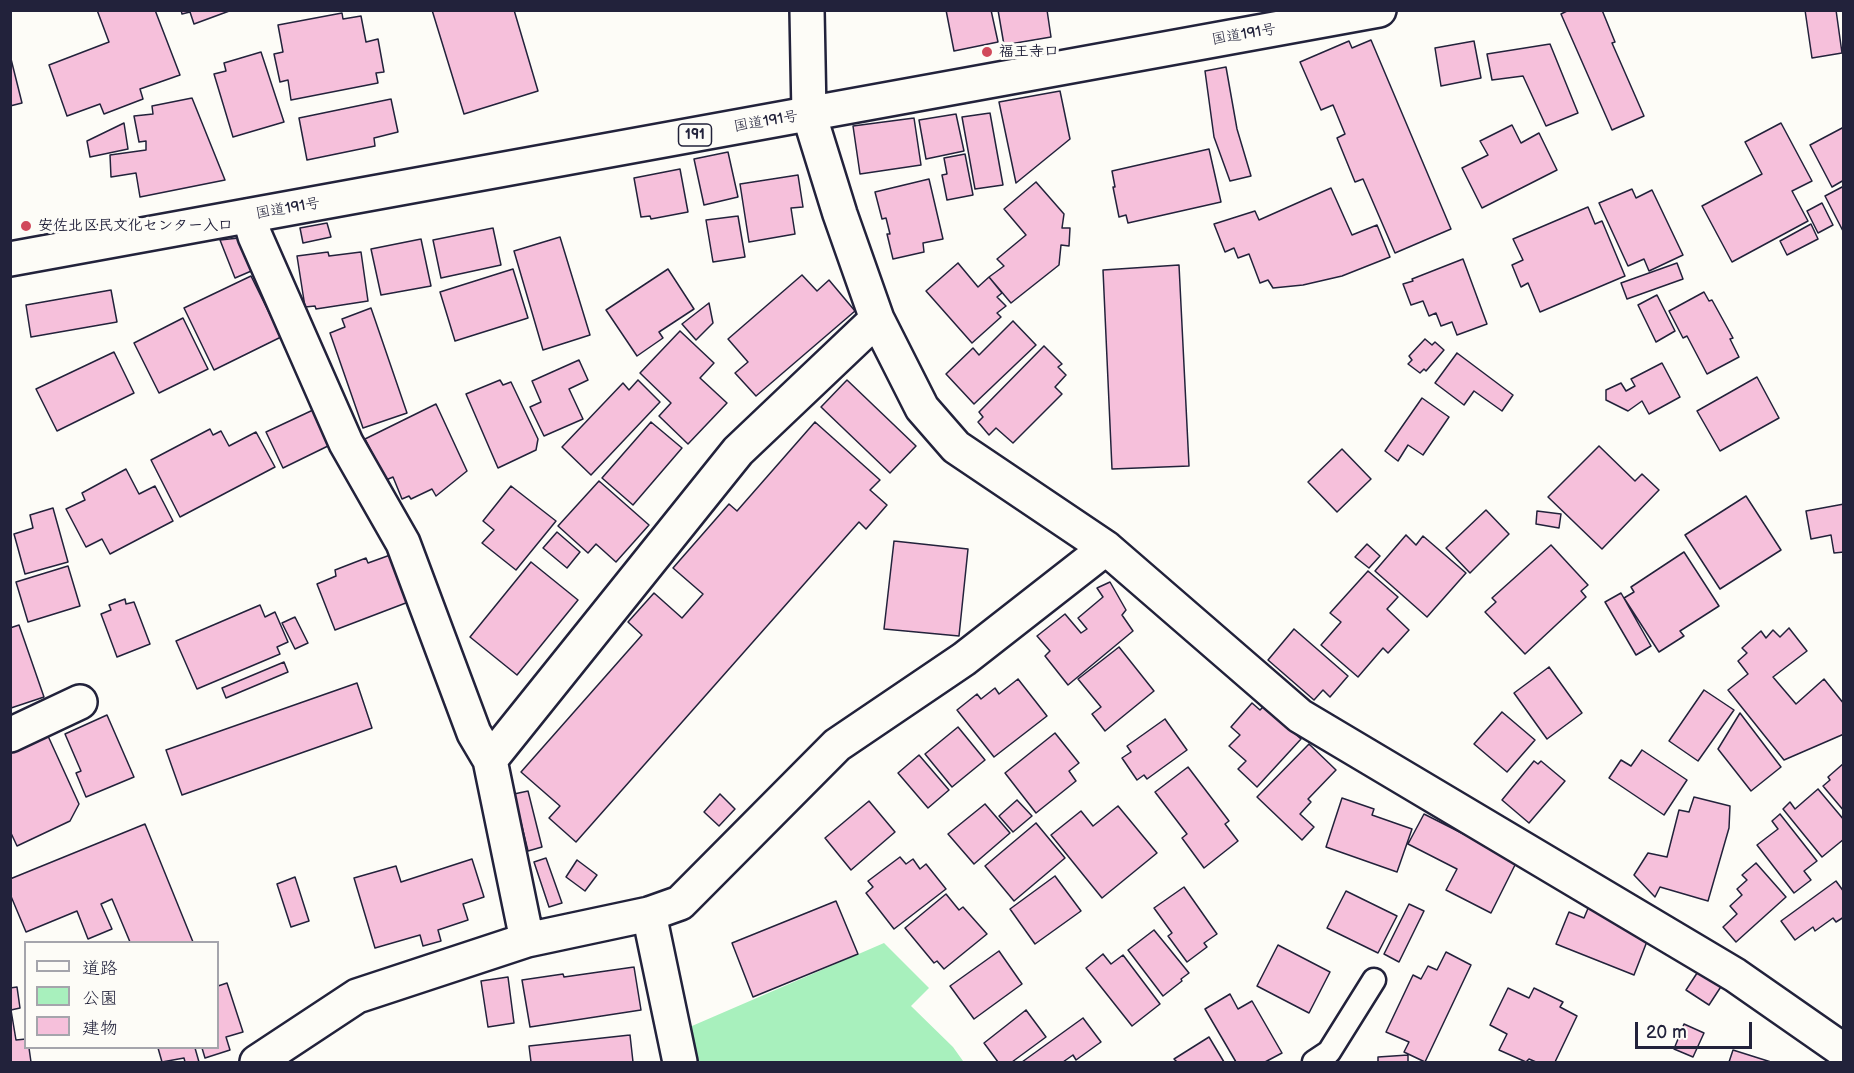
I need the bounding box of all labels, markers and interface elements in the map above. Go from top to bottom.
street label: 国道191号 [1210,20,1278,50]
place label: 福王寺口 [999,43,1059,61]
marker: 福王寺口 [980,45,994,59]
street label: 国道191号 [732,107,800,137]
road number: 191 [678,124,712,146]
street label: 国道191号 [254,194,322,224]
place label: 安佐北区民文化センター入口 [38,217,233,235]
marker: 安佐北区民文化センター入口 [19,219,33,233]
legend [24,941,219,1049]
text: 道路 [82,958,118,979]
text: 公園 [82,988,118,1009]
scale bar [1638,1010,1755,1048]
text: 建物 [82,1018,118,1039]
text: 20 m [1646,1022,1687,1043]

